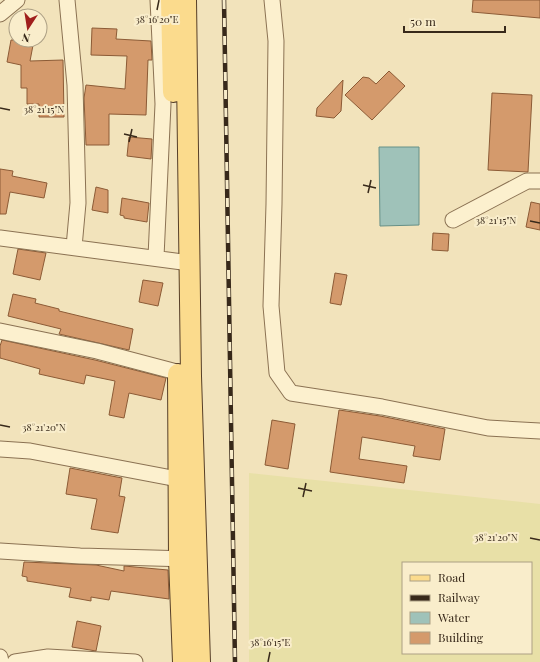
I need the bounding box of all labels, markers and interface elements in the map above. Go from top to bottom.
north arrow [8,8,48,48]
scale bar [404,8,505,34]
text: 38°16'20"E [135,12,179,26]
text: 50 m [410,13,436,29]
text: N [20,30,31,46]
text: 38°21'15"N [24,102,64,116]
text: 38°21'15"N [476,213,516,227]
text: 38°21'20"N [22,420,66,434]
text: 38°21'20"N [474,530,518,544]
legend [402,562,532,654]
text: Road [438,569,465,585]
text: Railway [438,589,480,605]
text: Water [437,609,471,625]
text: Building [438,629,484,645]
text: 38°16'15"E [250,635,290,649]

